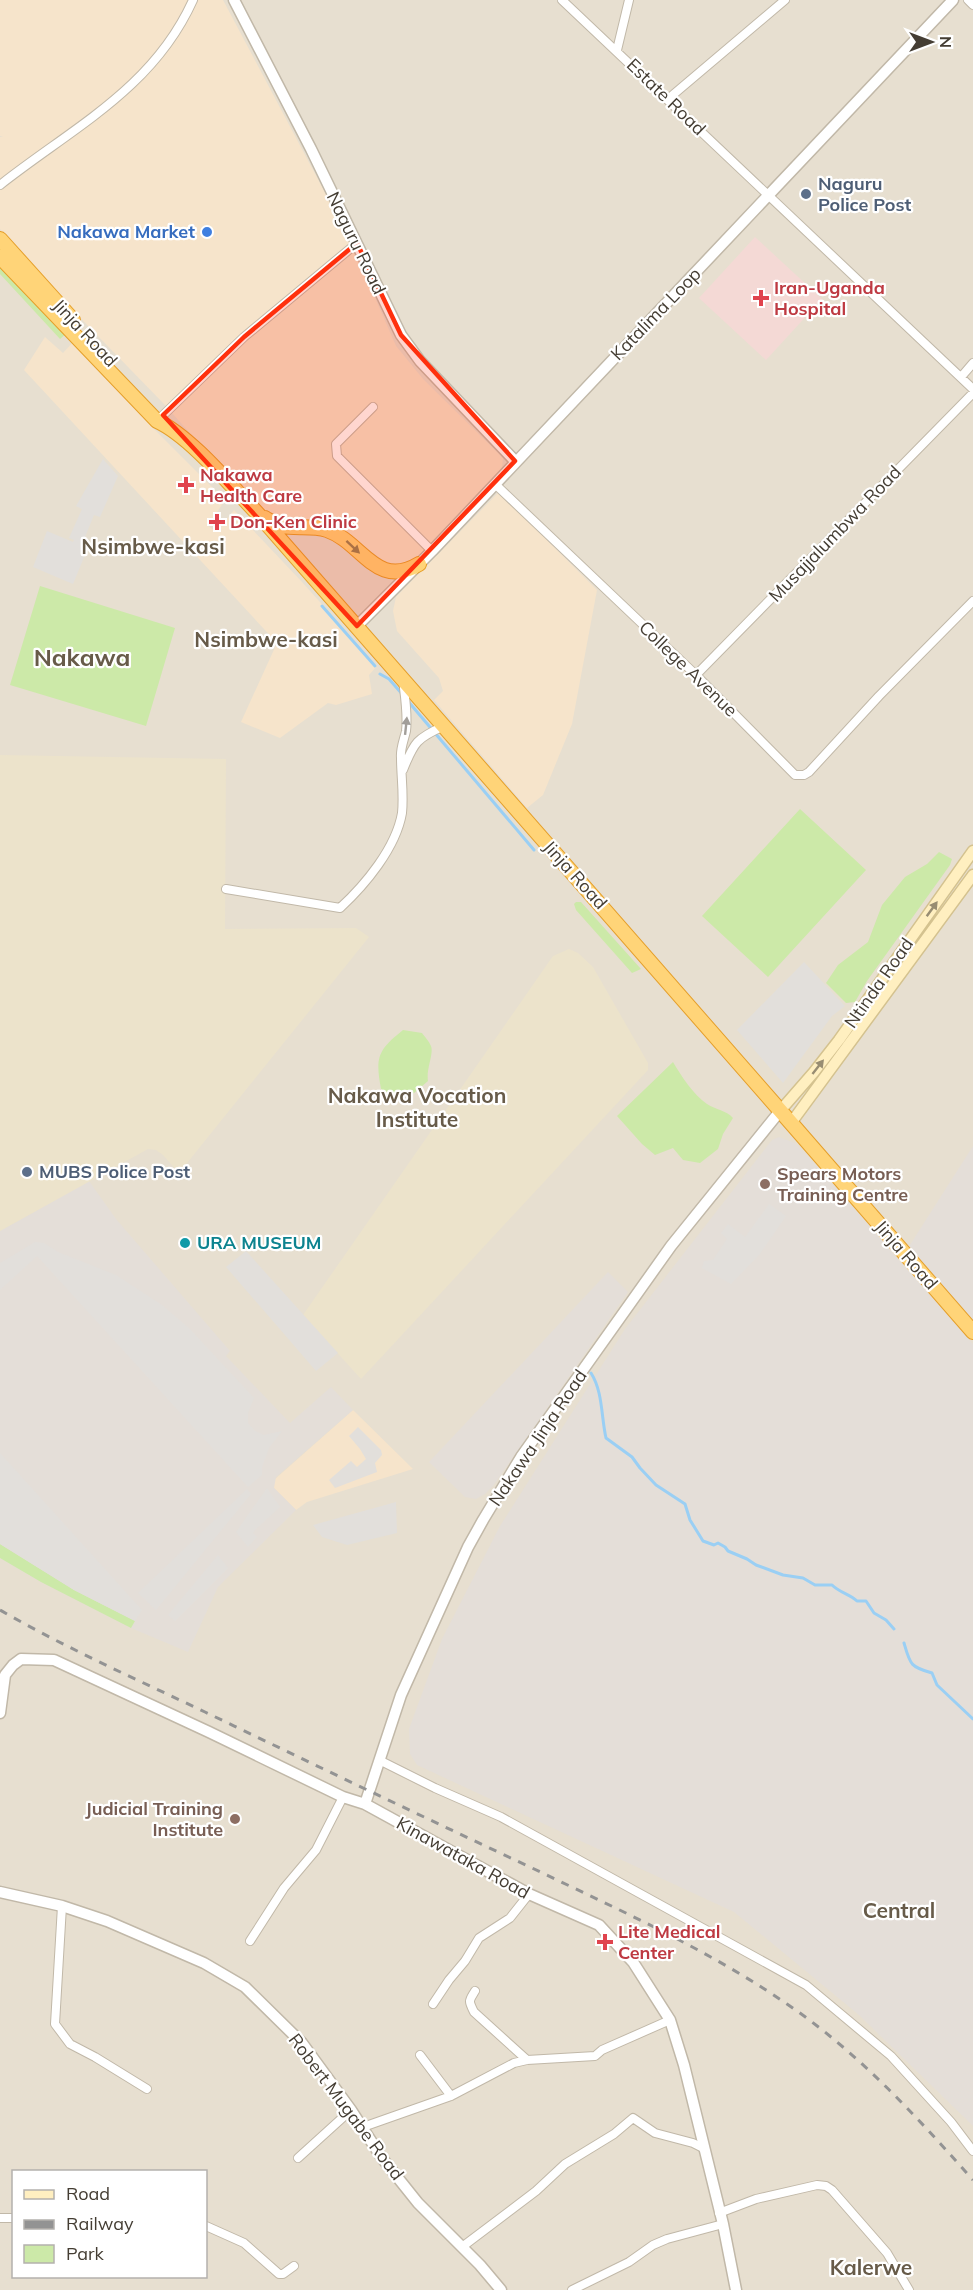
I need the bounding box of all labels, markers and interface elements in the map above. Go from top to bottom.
north arrow [901,12,961,72]
text: N [936,36,956,48]
street label: Estate Road [622,53,711,140]
place label: Naguru Police Post [818,172,911,216]
marker: Naguru Police Post [799,187,813,201]
street label: Naguru Road [322,188,391,298]
place label: Nakawa Market [57,220,195,243]
marker: Nakawa Market [200,225,214,239]
street label: Katalima Loop [606,262,706,365]
place label: Iran-Uganda Hospital [774,276,885,320]
marker: Iran-Uganda Hospital [752,289,770,307]
street label: Jinja Road [48,294,123,371]
street label: Musajjalumbwa Road [763,461,906,607]
place label: Nakawa Health Care [200,463,302,507]
marker: Nakawa Health Care [177,476,195,494]
place label: Don-Ken Clinic [230,510,357,533]
marker: Don-Ken Clinic [208,513,226,531]
district label: Nsimbwe-kasi [81,533,225,559]
one-way arrow [345,540,359,554]
street label: College Avenue [634,616,743,722]
district label: Nsimbwe-kasi [194,626,338,652]
district label: Nakawa [34,642,130,672]
one-way arrow [401,716,411,735]
street label: Jinja Road [538,836,612,914]
one-way arrow [925,901,937,916]
street label: Ntinda Road [839,933,918,1032]
one-way arrow [811,1059,824,1075]
district label: Nakawa Vocation Institute [328,1082,506,1132]
place label: MUBS Police Post [39,1160,190,1183]
place label: Spears Motors Training Centre [777,1162,908,1206]
marker: MUBS Police Post [20,1165,34,1179]
marker: Spears Motors Training Centre [758,1177,772,1191]
street label: Jinja Road [870,1215,943,1294]
place label: URA MUSEUM [197,1231,321,1254]
marker: URA MUSEUM [178,1236,192,1250]
street label: Nakawa Jinja Road [483,1365,592,1510]
place label: Judicial Training Institute [85,1797,223,1841]
street label: Kinawataka Road [392,1811,534,1904]
marker: Judicial Training Institute [228,1812,242,1826]
district label: Central [863,1897,935,1923]
place label: Lite Medical Center [618,1920,721,1964]
marker: Lite Medical Center [596,1933,614,1951]
street label: Robert Mugabe Road [284,2029,409,2185]
legend [12,2170,207,2278]
text: Road [66,2182,110,2205]
text: Railway [66,2212,134,2235]
text: Park [66,2242,105,2265]
district label: Kalerwe [830,2254,912,2280]

